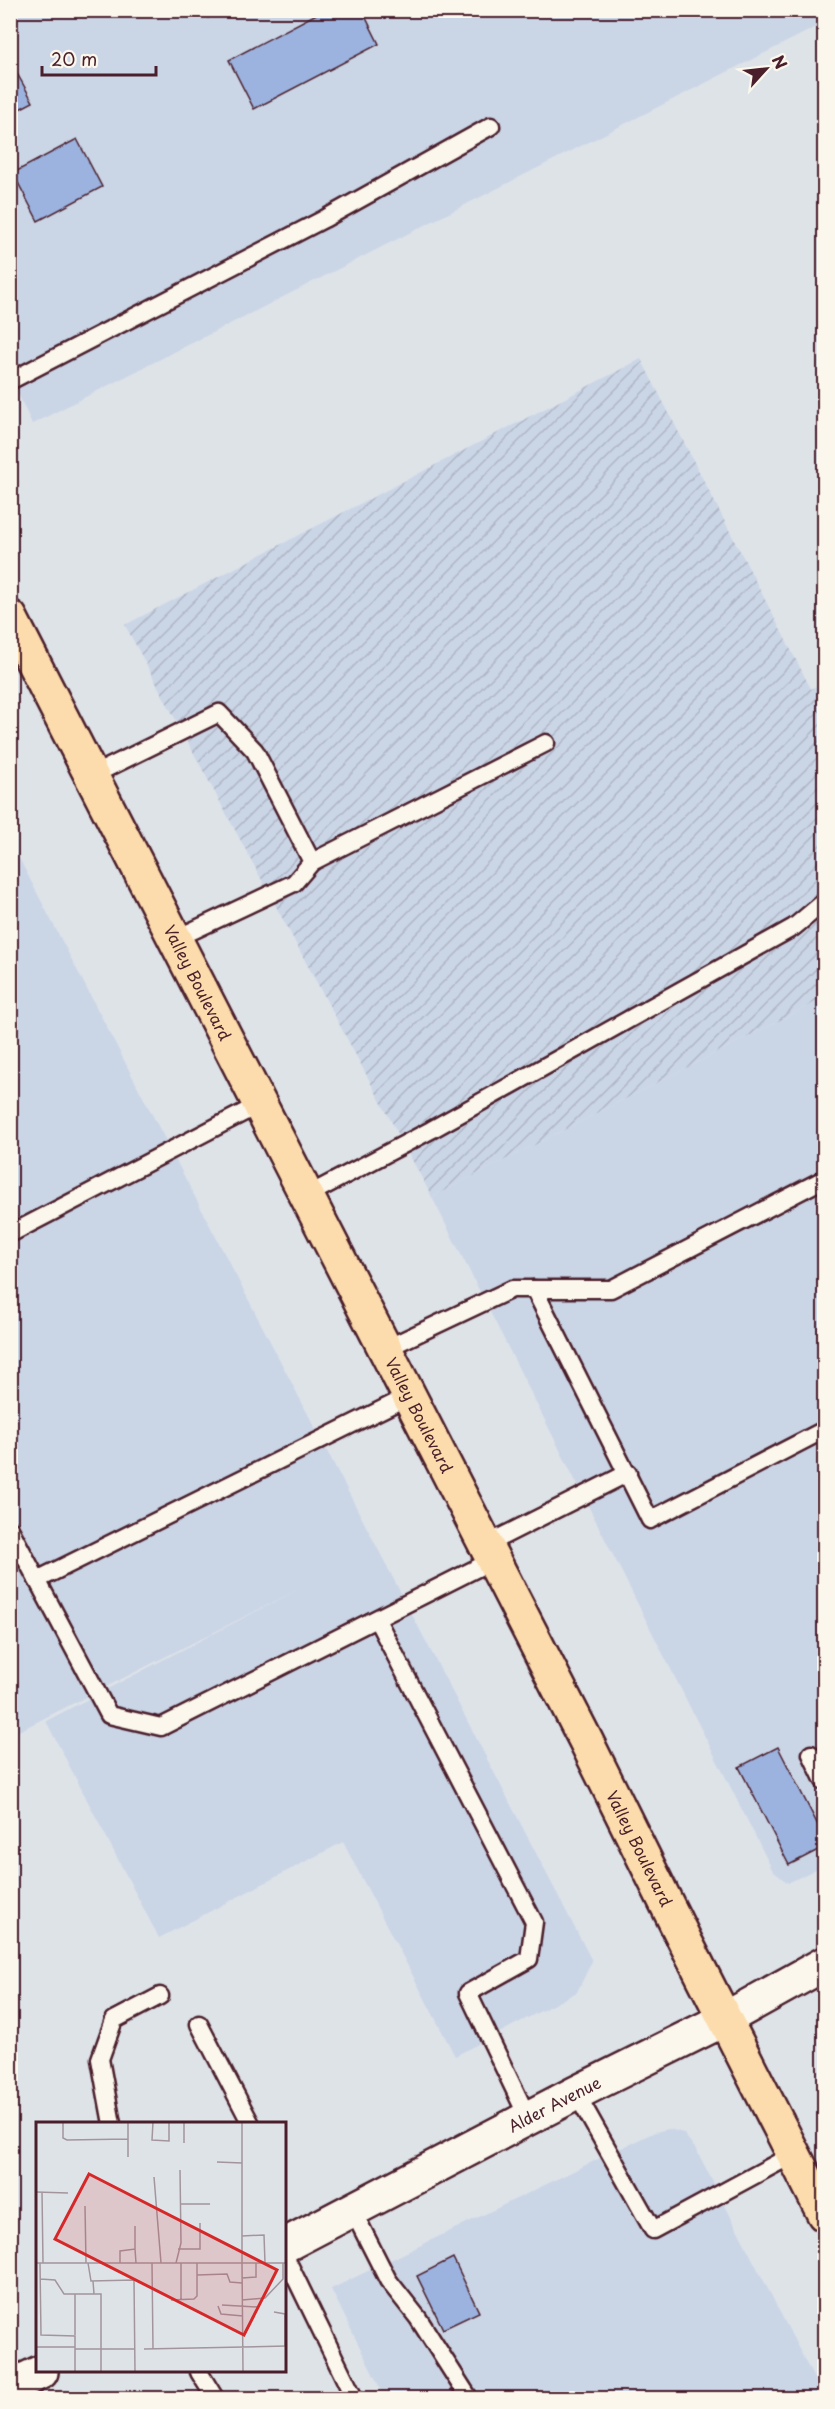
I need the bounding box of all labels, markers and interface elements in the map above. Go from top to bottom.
scale bar [42,39,156,77]
north arrow [736,39,796,99]
text: 20 m [51,45,97,72]
text: N [767,51,794,73]
street label: Valley Boulevard [159,920,238,1044]
street label: Valley Boulevard [380,1353,460,1477]
street label: Valley Boulevard [601,1786,679,1910]
street label: Alder Avenue [504,2070,605,2137]
inset map [36,2122,286,2373]

